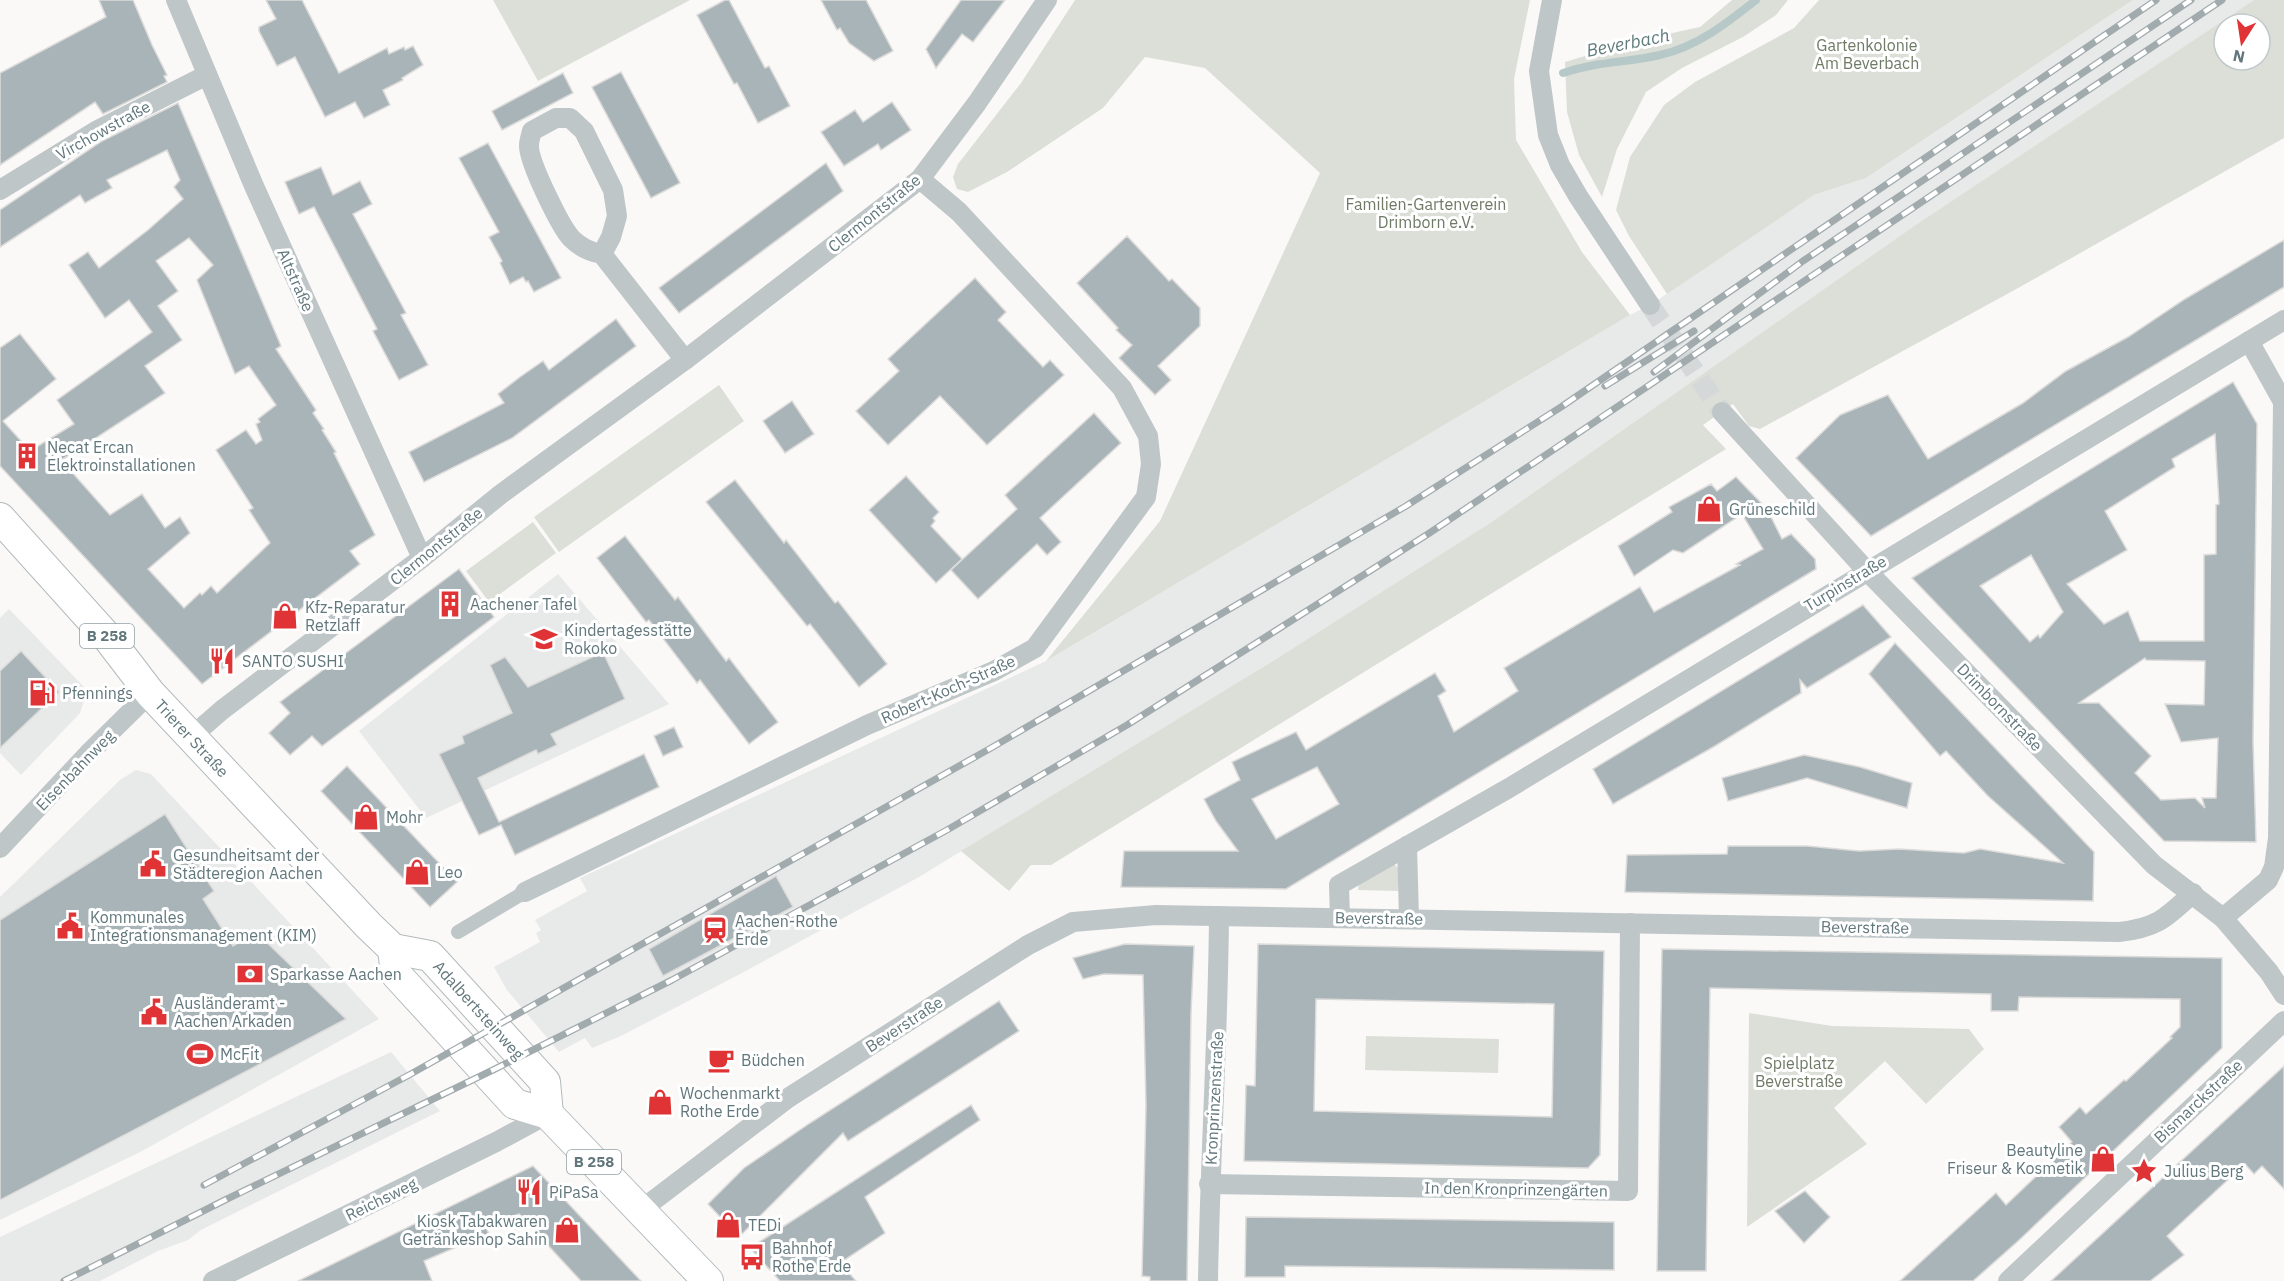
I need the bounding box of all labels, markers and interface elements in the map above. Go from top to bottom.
north arrow [2212,12,2272,72]
water label: Beverbach [1584,23,1671,62]
park label: Gartenkolonie Am Beverbach [1815,35,1919,73]
text: N [2231,46,2247,68]
street label: Virchowstraße [52,96,154,164]
street label: Clermontstraße [824,169,924,256]
park label: Familien-Gartenverein Drimborn e.V. [1346,194,1506,232]
street label: Altstraße [273,245,319,315]
place label: Necat Ercan Elektroinstallationen [47,437,196,475]
building icon: Necat Ercan Elektroinstallationen [12,441,42,471]
shop icon: Grüneschild [1694,494,1724,524]
place label: Grüneschild [1729,499,1816,519]
street label: Clermontstraße [386,502,486,589]
street label: Turpinstraße [1800,551,1890,615]
building icon: Aachener Tafel [435,589,465,619]
place label: Aachener Tafel [470,594,577,614]
place label: Kfz-Reparatur Retzlaff [305,597,405,635]
shop icon: Kfz-Reparatur Retzlaff [270,601,300,631]
place label: Kindertagesstätte Rokoko [564,620,692,658]
road number: B 258 [80,624,134,648]
school or university icon: Kindertagesstätte Rokoko [529,624,559,654]
restaurant icon: SANTO SUSHI [207,646,237,676]
street label: Robert-Koch-Straße [878,650,1018,728]
place label: SANTO SUSHI [242,651,344,671]
street label: Drimbornstraße [1953,659,2047,755]
fuel station icon: Pfennings [27,678,57,708]
place label: Pfennings [62,683,133,703]
street label: Trierer Straße [151,695,233,781]
street label: Eisenbahnweg [32,725,119,814]
shop icon: Mohr [351,802,381,832]
place label: Mohr [386,807,423,827]
place label: Gesundheitsamt der Städteregion Aachen [173,845,323,883]
public building icon: Gesundheitsamt der Städteregion Aachen [138,849,168,879]
shop icon: Leo [402,857,432,887]
place label: Leo [437,862,463,882]
place label: Kommunales Integrationsmanagement (KIM) [90,907,317,945]
street label: Beverstraße [1335,907,1423,929]
public building icon: Kommunales Integrationsmanagement (KIM) [55,911,85,941]
place label: Aachen-Rothe Erde [735,911,838,949]
station icon: Aachen-Rothe Erde [700,915,730,945]
street label: Beverstraße [1821,916,1909,938]
street label: Adalbertsteinweg [429,956,529,1064]
bank icon: Sparkasse Aachen [235,959,265,989]
place label: Sparkasse Aachen [270,964,402,984]
street label: Beverstraße [862,991,947,1056]
place label: Ausländeramt - Aachen Arkaden [174,993,292,1031]
public building icon: Ausländeramt - Aachen Arkaden [139,997,169,1027]
street label: Kronprinzenstraße [1201,1030,1228,1165]
sports icon: McFit [185,1039,215,1069]
place label: McFit [220,1044,260,1064]
cafe icon: Büdchen [706,1045,736,1075]
place label: Büdchen [741,1050,805,1070]
park label: Spielplatz Beverstraße [1755,1053,1843,1091]
street label: Bismarckstraße [2150,1055,2246,1147]
place label: Wochenmarkt Rothe Erde [680,1083,780,1121]
shop icon: Wochenmarkt Rothe Erde [645,1087,675,1117]
place label: Beautyline Friseur & Kosmetik [1947,1140,2084,1178]
shop icon: Beautyline Friseur & Kosmetik [2088,1144,2118,1174]
road number: B 258 [567,1150,621,1174]
place icon: Julius Berg [2129,1156,2159,1186]
place label: Julius Berg [2164,1161,2244,1181]
street label: Reichsweg [342,1173,420,1225]
restaurant icon: PiPaSa [514,1177,544,1207]
street label: In den Kronprinzengärten [1424,1177,1608,1201]
place label: PiPaSa [549,1182,599,1202]
shop icon: TEDi [713,1210,743,1240]
place label: Kiosk Tabakwaren Getränkeshop Sahin [402,1211,547,1249]
shop icon: Kiosk Tabakwaren Getränkeshop Sahin [552,1215,582,1245]
place label: TEDi [748,1215,781,1235]
place label: Bahnhof Rothe Erde [772,1238,852,1276]
bus stop icon: Bahnhof Rothe Erde [737,1242,767,1272]

